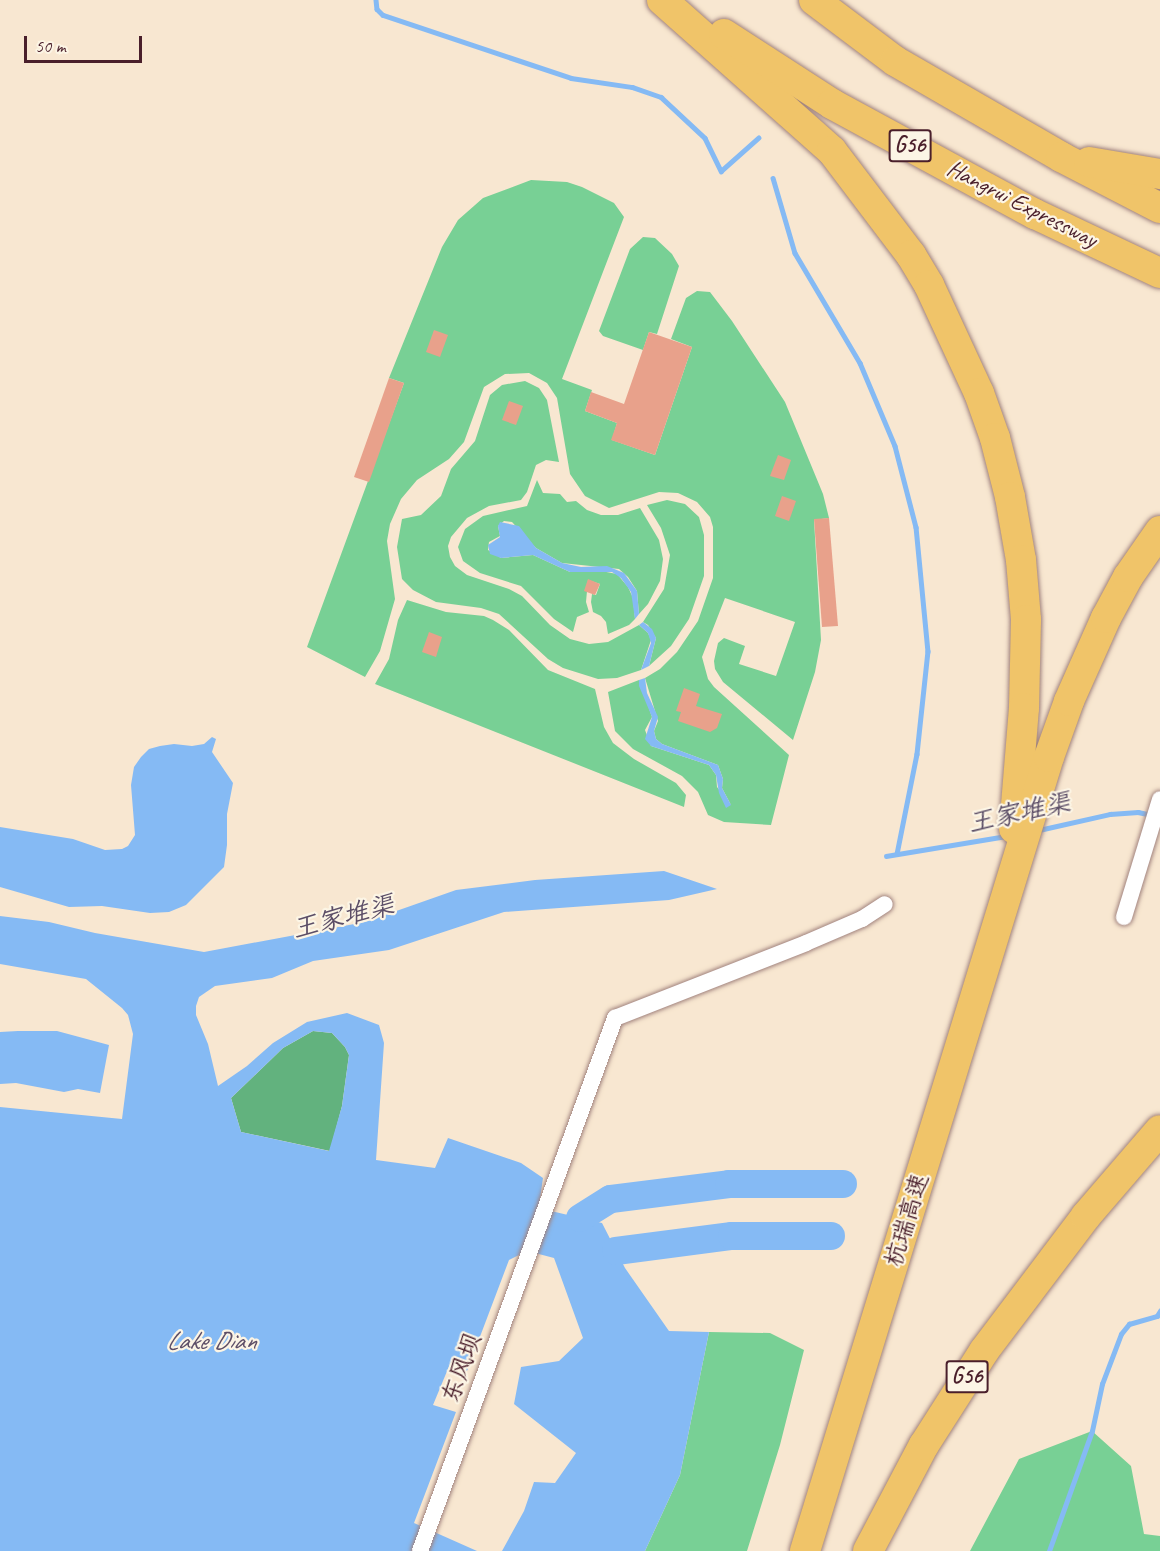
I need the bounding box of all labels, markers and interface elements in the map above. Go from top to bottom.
scale bar [27,24,146,62]
text: 50 m [35,35,66,57]
road number: G56 [888,127,932,165]
street label: Hangrui Expressway [942,154,1102,254]
water label: 王家堆渠 [965,787,1073,839]
water label: 王家堆渠 [289,889,397,945]
street label: 杭瑞高速 [879,1170,935,1270]
water label: Lake Dian [166,1325,256,1357]
street label: 东风坝 [436,1329,488,1407]
road number: G56 [944,1358,990,1396]

